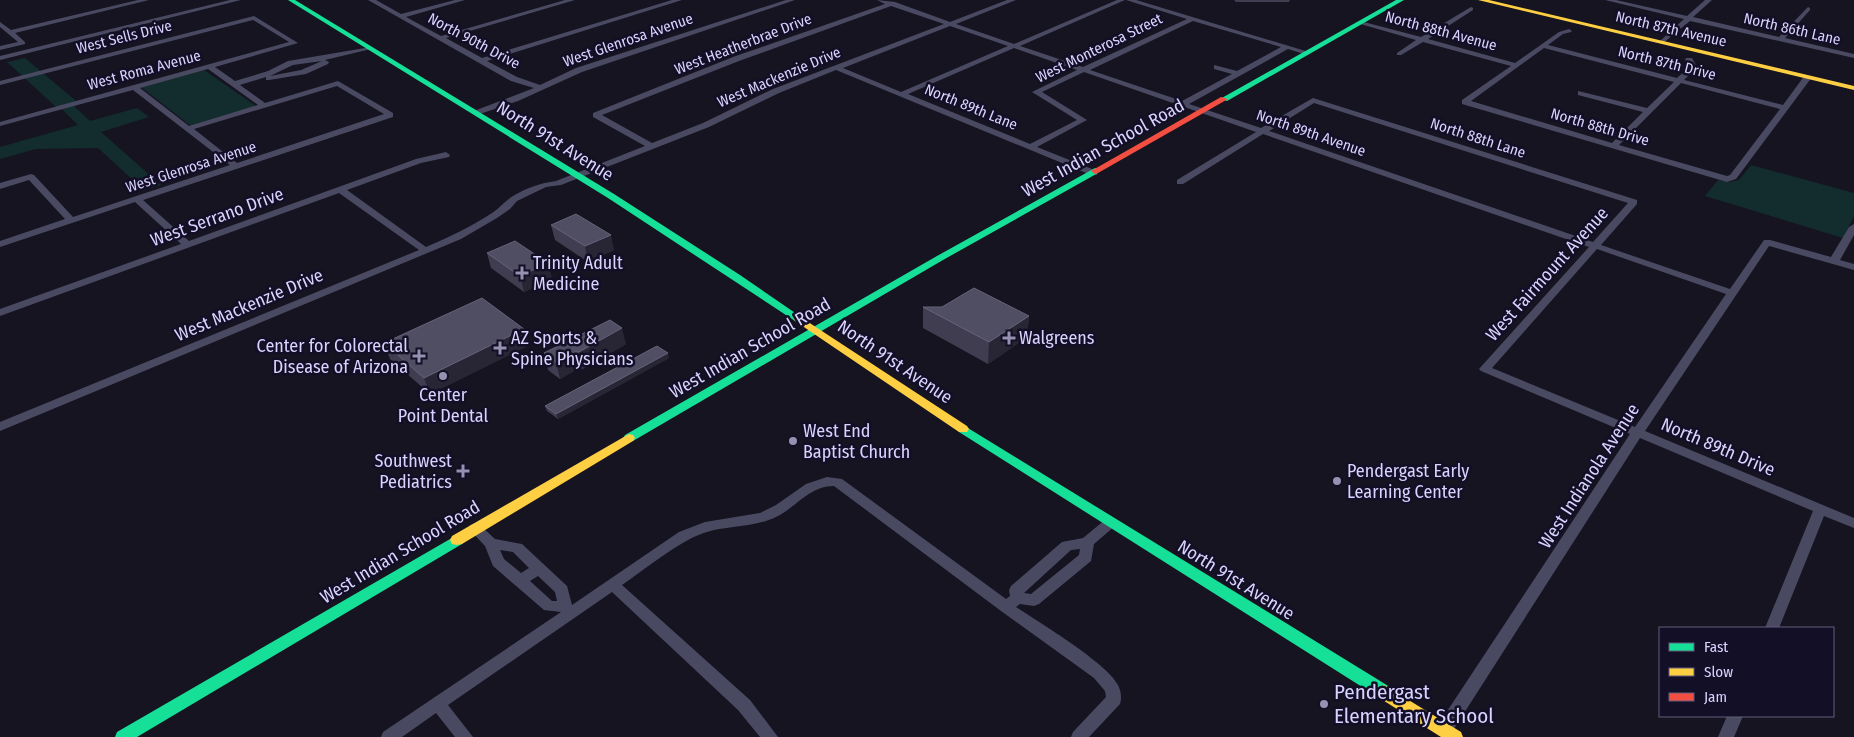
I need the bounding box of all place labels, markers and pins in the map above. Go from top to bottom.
place label: Trinity Adult Medicine [533,252,623,295]
marker: Trinity Adult Medicine [515,266,529,280]
place label: AZ Sports & Spine Physicians [511,327,634,370]
place label: Walgreens [1019,327,1095,349]
marker: Walgreens [1003,332,1015,344]
place label: Center for Colorectal Disease of Arizona [257,335,408,378]
marker: AZ Sports & Spine Physicians [493,341,507,355]
marker: Center for Colorectal Disease of Arizona [412,349,426,363]
marker: Center Point Dental [437,370,449,382]
place label: Center Point Dental [398,384,488,427]
place label: West End Baptist Church [803,420,910,463]
marker: West End Baptist Church [787,435,799,447]
place label: Southwest Pediatrics [375,450,452,493]
place label: Pendergast Early Learning Center [1347,460,1469,503]
marker: Southwest Pediatrics [456,464,470,478]
marker: Pendergast Early Learning Center [1331,475,1343,487]
place label: Pendergast Elementary School [1334,679,1494,729]
marker: Pendergast Elementary School [1318,698,1330,710]

